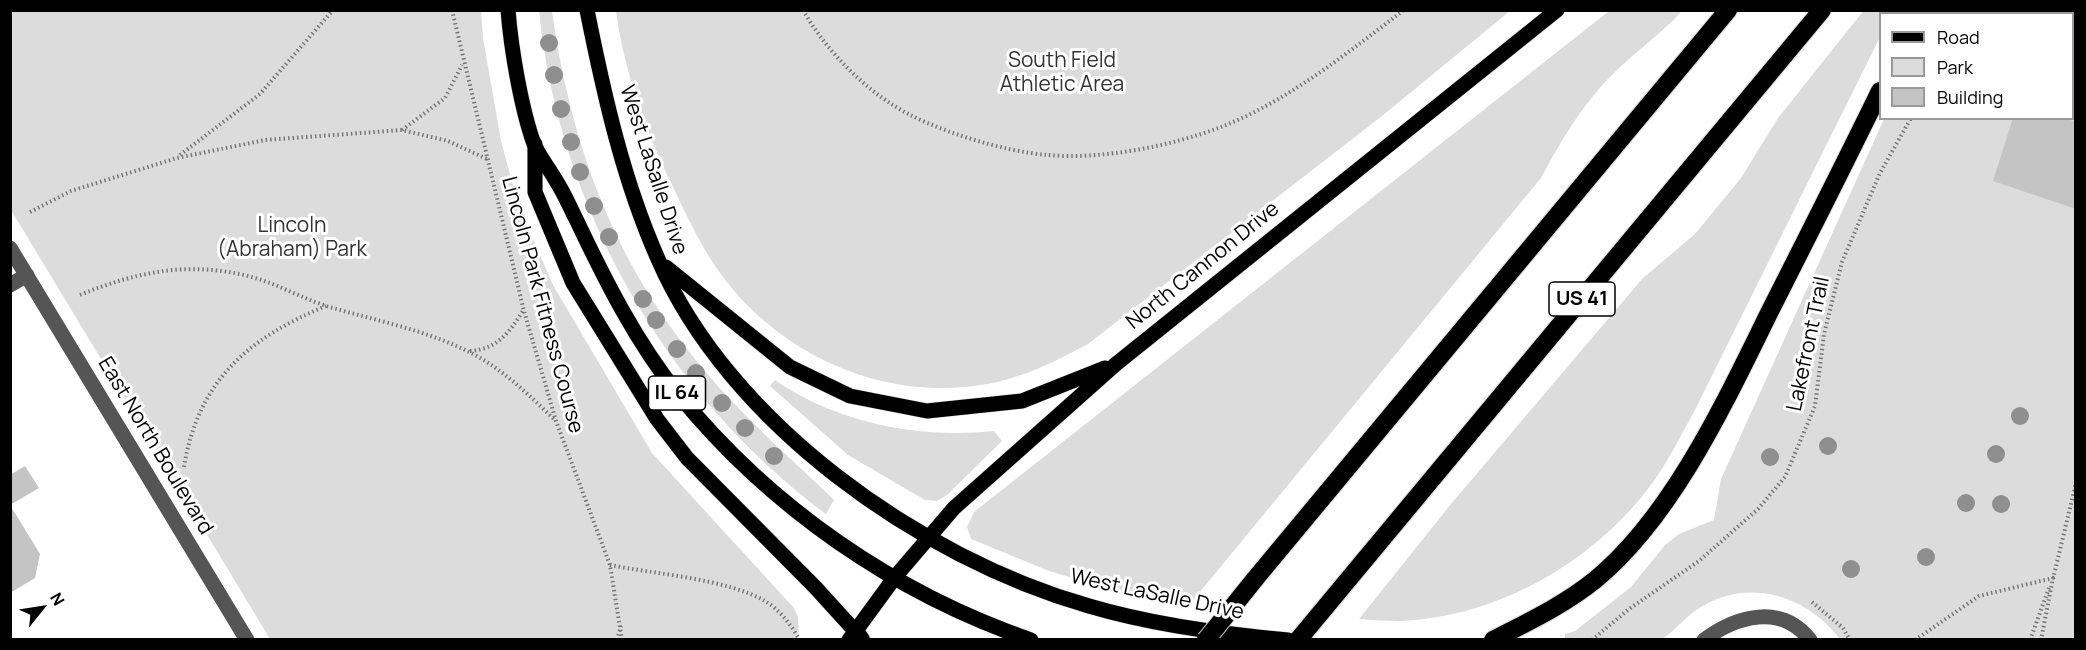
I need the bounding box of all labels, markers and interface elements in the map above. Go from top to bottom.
legend [1879,12,2074,120]
text: Road [1937,25,1980,49]
park label: South Field Athletic Area [1000,48,1124,98]
text: Park [1937,55,1973,79]
street label: West LaSalle Drive [614,82,692,258]
text: Building [1937,85,2003,109]
street label: Lincoln Park Fitness Course [496,174,588,436]
street label: North Cannon Drive [1122,197,1284,335]
park label: Lincoln (Abraham) Park [217,213,367,263]
street label: Lakefront Trail [1782,274,1836,414]
road number: US 41 [1549,282,1615,316]
street label: East North Boulevard [92,353,218,539]
road number: IL 64 [648,376,706,410]
street label: West LaSalle Drive [1068,564,1246,626]
north arrow [12,578,72,638]
text: N [45,589,70,609]

